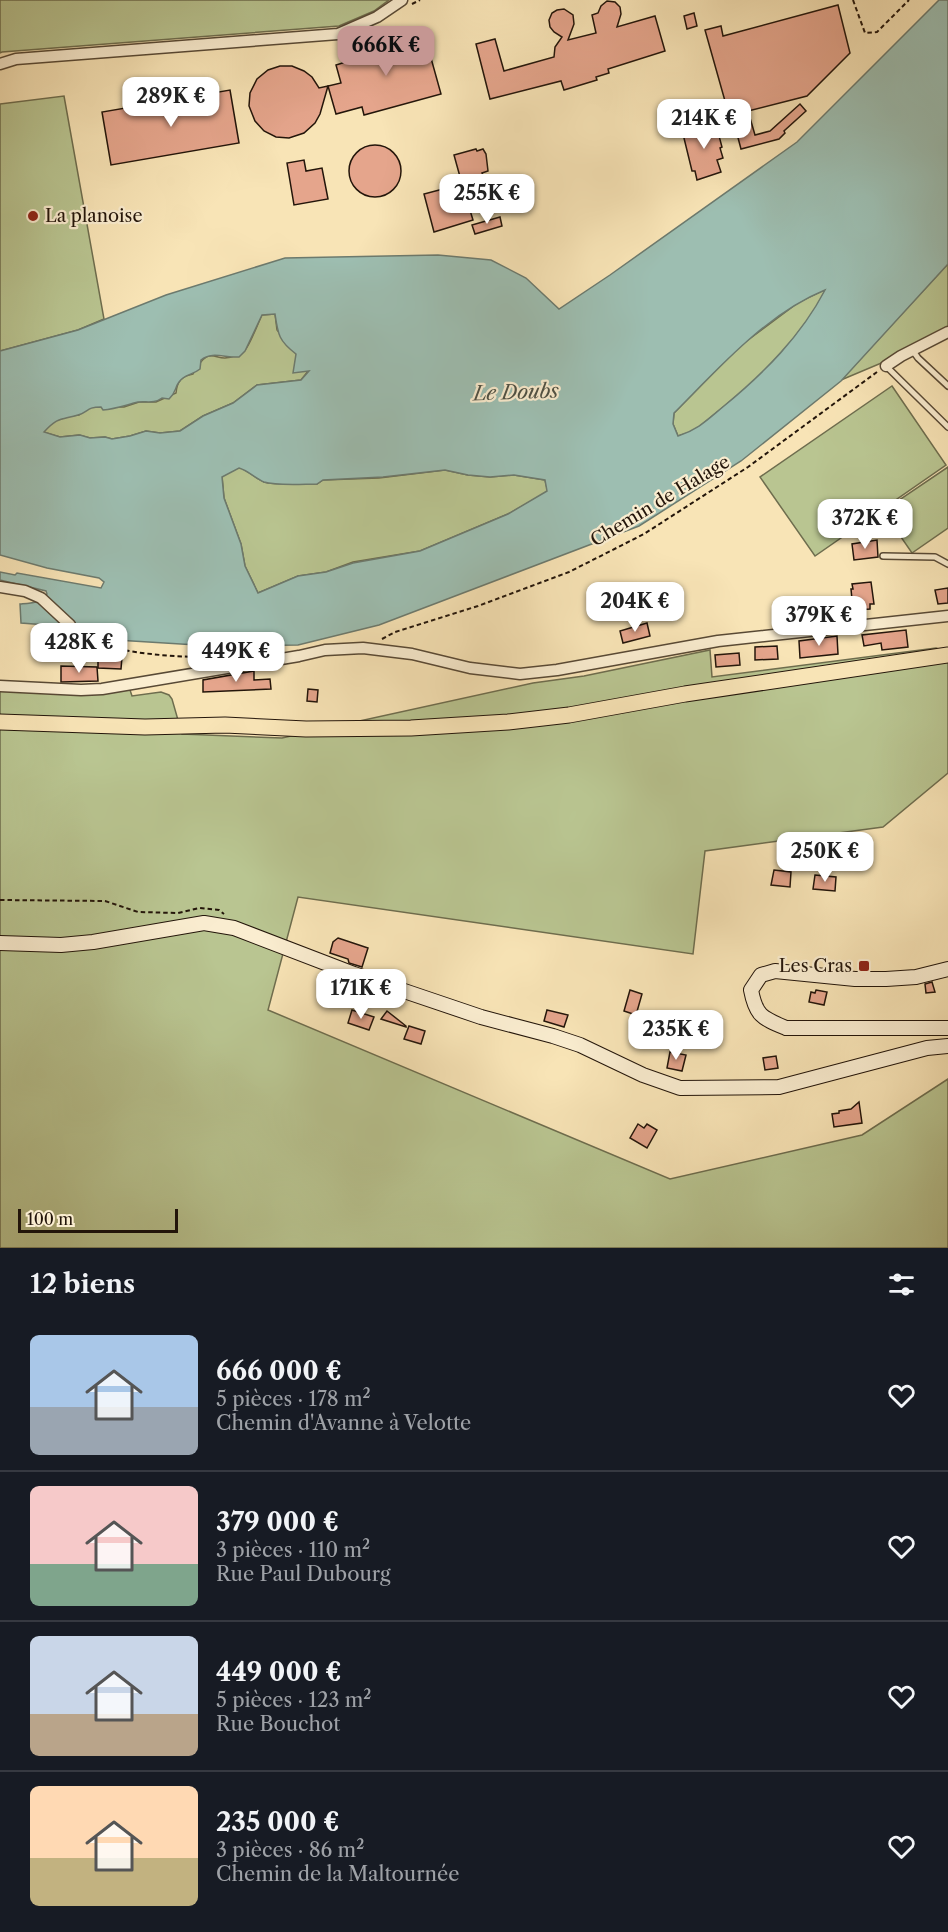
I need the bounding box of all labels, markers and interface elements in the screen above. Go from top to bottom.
pin: 666K € [337,26,435,77]
text: 666K € [351,33,421,57]
pin: 289K € [122,77,220,128]
text: 289K € [136,84,206,108]
pin: 214K € [655,99,753,150]
text: 214K € [671,106,737,130]
pin: 255K € [438,174,536,225]
text: 255K € [453,181,521,205]
place label: La planoise [45,205,143,227]
marker: La planoise [26,209,40,223]
water label: Le Doubs [471,379,559,406]
street label: Chemin de Halage [586,451,734,551]
pin: 372K € [816,499,914,550]
text: 372K € [832,506,898,530]
pin: 204K € [586,582,684,633]
text: 204K € [600,589,670,613]
pin: 379K € [770,596,868,647]
text: 379K € [786,603,852,627]
pin: 428K € [30,623,128,674]
text: 428K € [44,630,114,654]
pin: 449K € [187,632,285,683]
text: 449K € [202,639,270,663]
pin: 250K € [776,832,874,883]
text: 250K € [791,839,859,863]
place label: Les Cras [779,955,852,977]
marker: Les Cras [857,959,871,973]
pin: 171K € [312,969,410,1020]
text: 171K € [330,976,392,1000]
pin: 235K € [627,1010,725,1061]
text: 235K € [642,1017,710,1041]
scale bar [18,1206,178,1234]
text: 100 m [27,1209,73,1229]
text: 12 biens [30,1268,135,1300]
icon: filters [885,1268,918,1301]
text: 666 000 € [216,1355,342,1387]
icon: home [78,1359,150,1431]
icon: heart [885,1379,918,1412]
text: 5 pièces · 178 m² [216,1387,371,1411]
text: Chemin d'Avanne à Velotte [216,1411,471,1435]
text: 379 000 € [216,1506,339,1538]
icon: home [78,1510,150,1582]
icon: heart [885,1530,918,1563]
text: 3 pièces · 110 m² [216,1538,370,1562]
text: Rue Paul Dubourg [216,1562,391,1586]
text: 449 000 € [216,1656,342,1688]
icon: home [78,1660,150,1732]
icon: heart [885,1680,918,1713]
text: 5 pièces · 123 m² [216,1688,372,1712]
text: Rue Bouchot [216,1712,340,1736]
text: 235 000 € [216,1806,340,1838]
icon: home [78,1810,150,1882]
icon: heart [885,1830,918,1863]
text: 3 pièces · 86 m² [216,1838,364,1862]
text: Chemin de la Maltournée [216,1862,460,1886]

